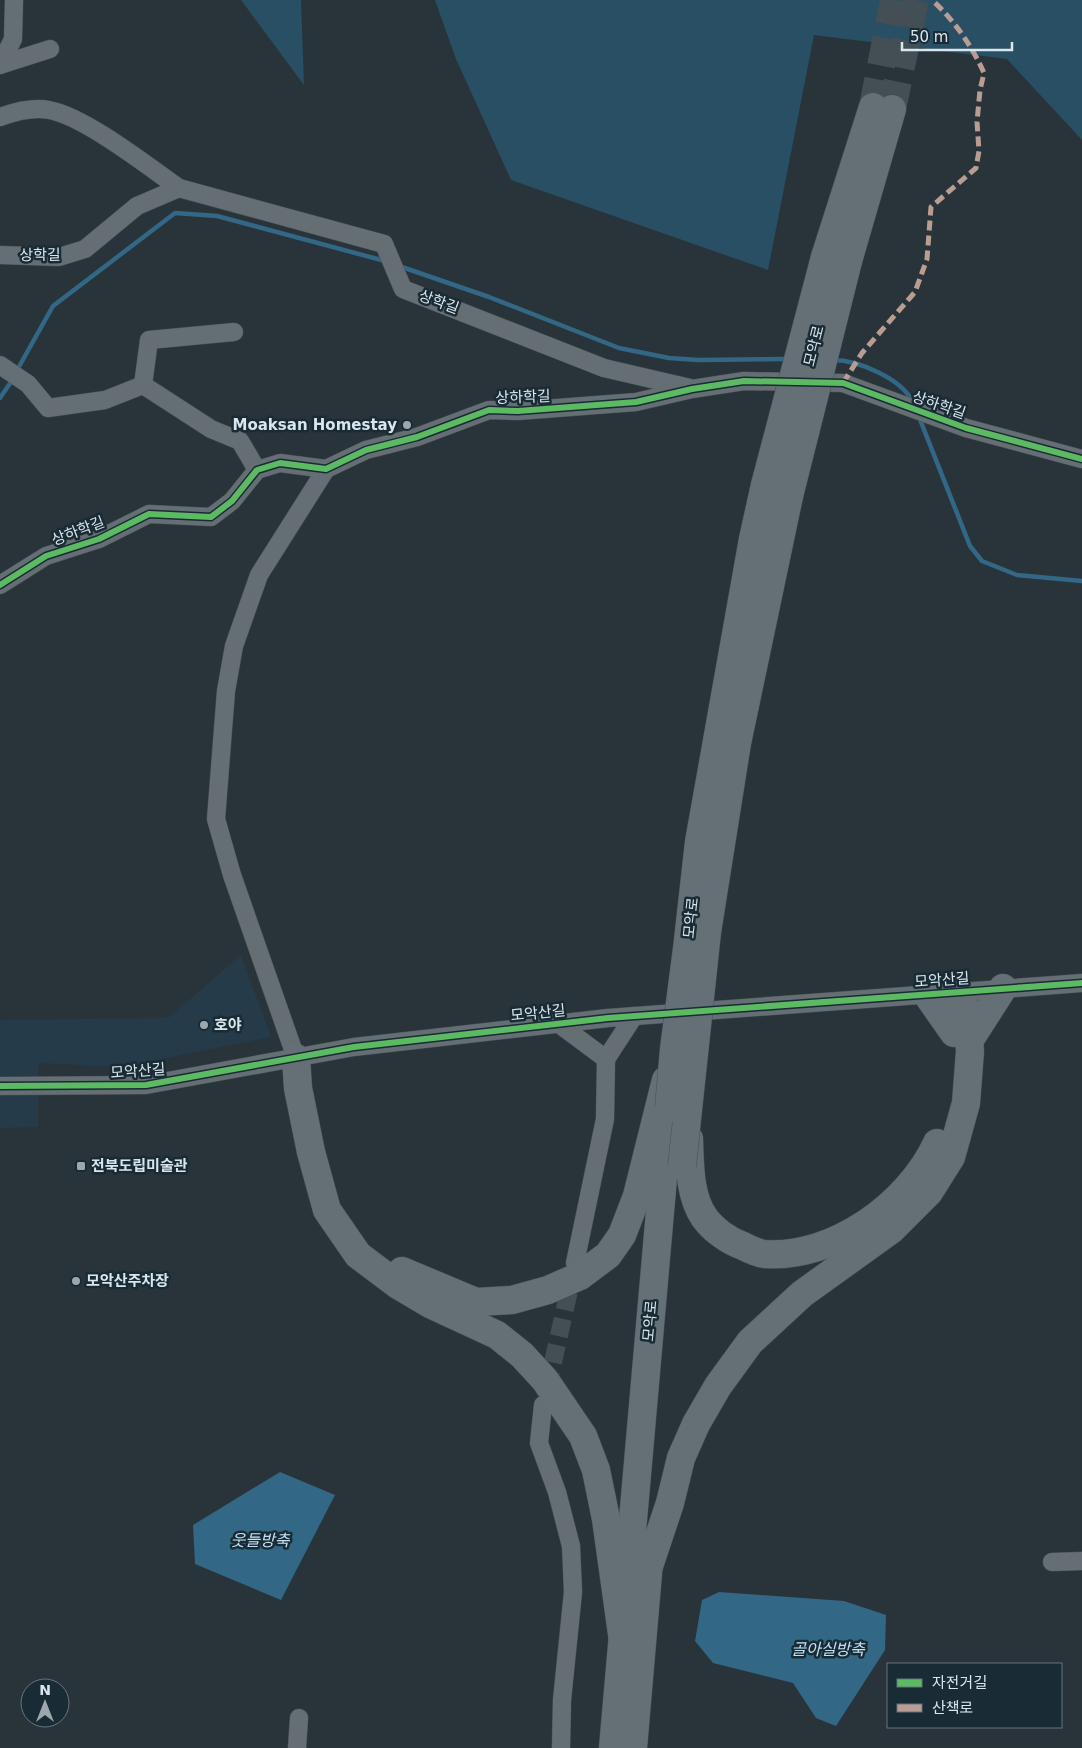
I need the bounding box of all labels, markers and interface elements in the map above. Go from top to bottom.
scale bar [902,20,1012,52]
text: 50 m [910,28,948,46]
street label: 상학길 [19,246,61,264]
street label: 상학길 [416,286,462,318]
street label: 모악로 [800,324,828,368]
street label: 상하학길 [495,387,551,407]
street label: 상하학길 [910,388,968,422]
place label: Moaksan Homestay [233,416,397,434]
marker: Moaksan Homestay [401,419,413,431]
street label: 상하학길 [49,513,107,549]
street label: 모악로 [680,896,702,940]
street label: 모악산길 [914,969,970,991]
street label: 모악산길 [510,1001,566,1025]
place label: 호야 [214,1016,242,1034]
marker: 호야 [198,1019,210,1031]
street label: 모악산길 [110,1060,166,1082]
place label: 전북도립미술관 [91,1157,188,1175]
marker: 전북도립미술관 [75,1160,87,1172]
place label: 모악산주차장 [86,1272,169,1290]
marker: 모악산주차장 [70,1275,82,1287]
street label: 모악로 [639,1300,661,1342]
water label: 웃들방축 [231,1531,291,1550]
water label: 골아실방축 [791,1640,866,1659]
legend [887,1663,1062,1728]
text: 자전거길 [932,1674,987,1692]
north arrow [20,1678,70,1728]
text: N [39,1682,51,1698]
text: 산책로 [932,1699,973,1717]

